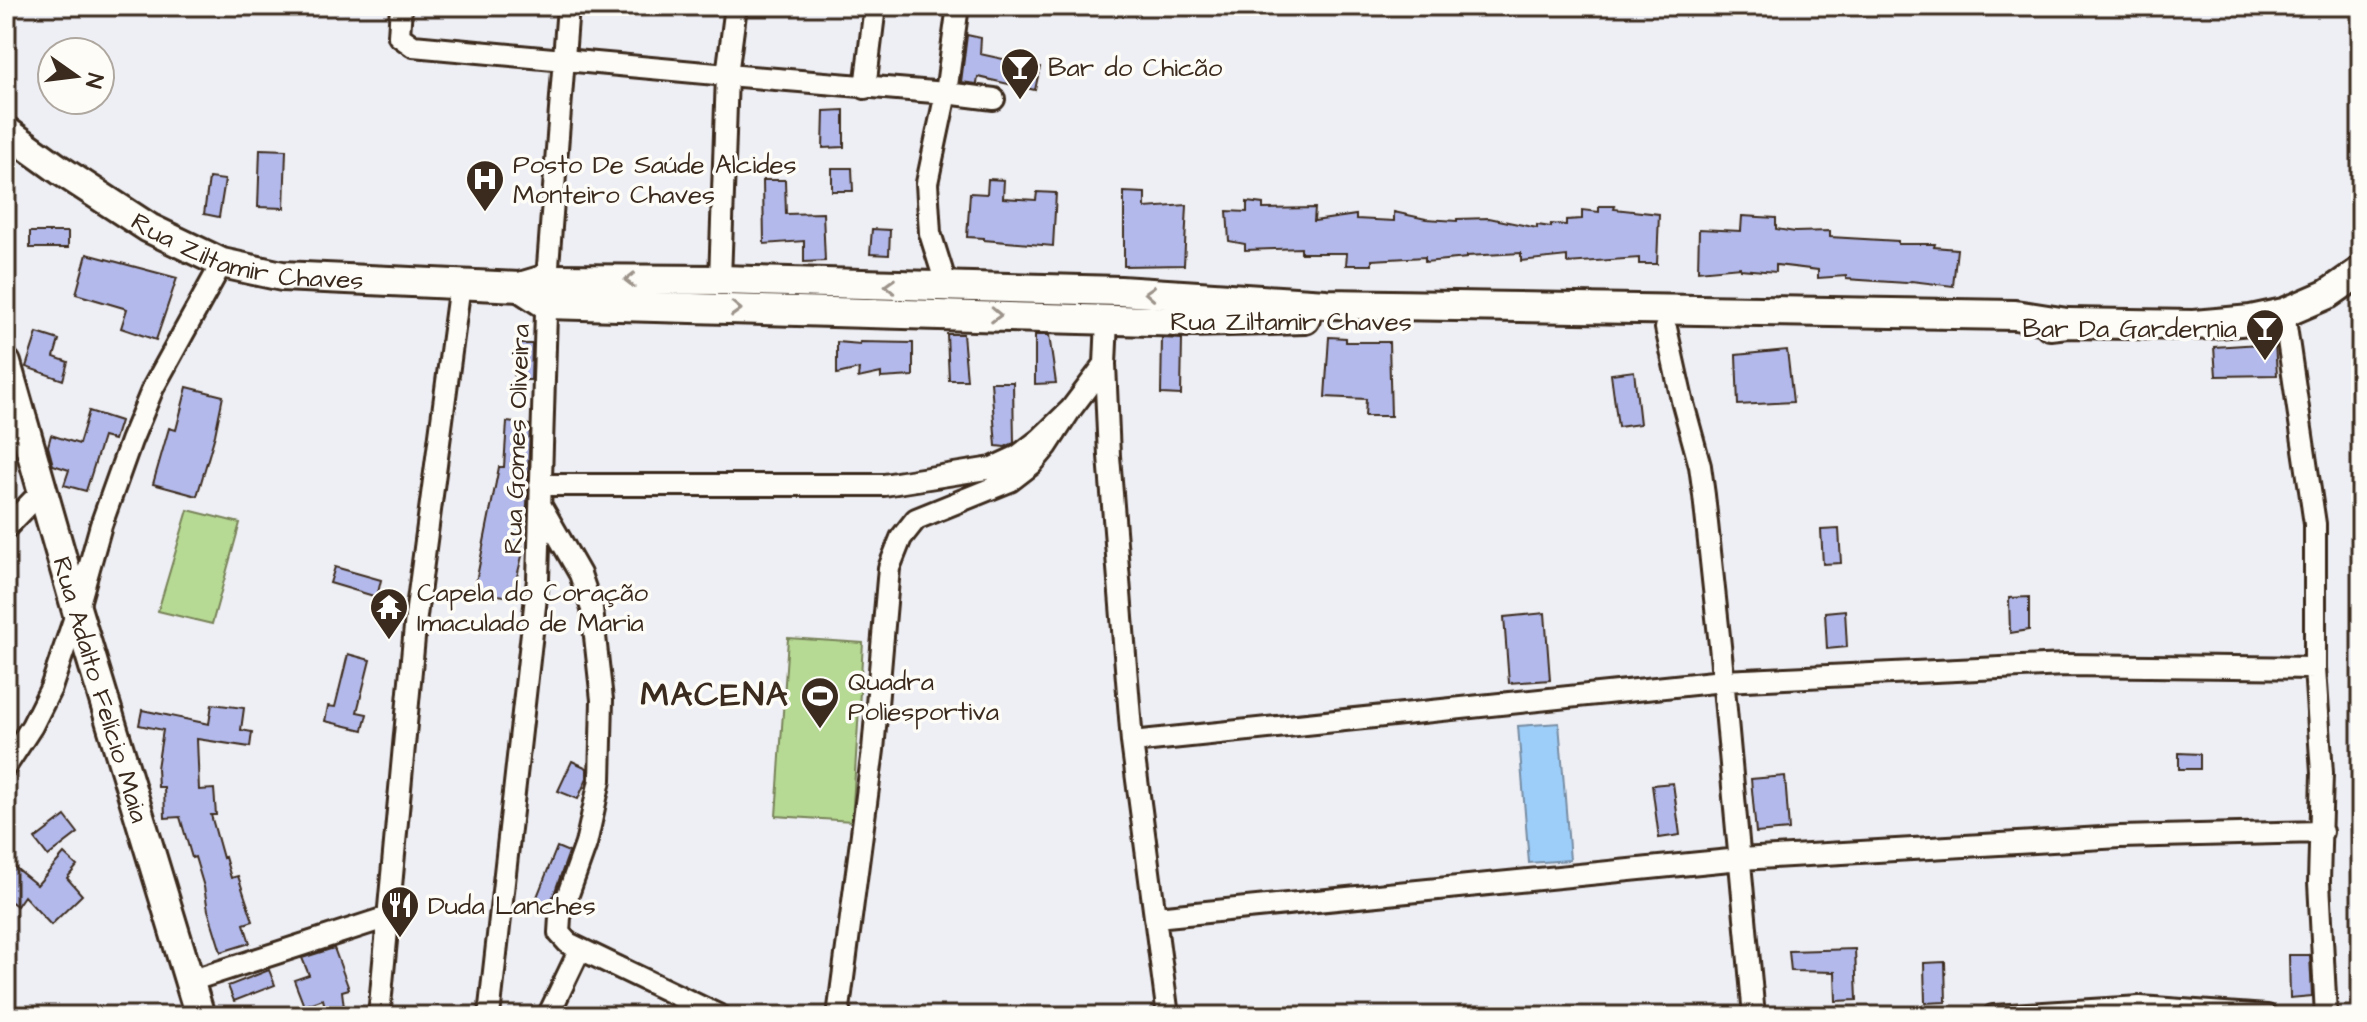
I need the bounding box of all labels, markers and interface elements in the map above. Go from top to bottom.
north arrow [36,36,116,116]
bar icon: Bar do Chicão [999,46,1041,101]
place label: Bar do Chicão [1048,50,1223,86]
text: N [77,70,111,91]
place label: Posto De Saúde Alcides Monteiro Chaves [513,147,797,213]
hospital icon: Posto De Saúde Alcides Monteiro Chaves [464,158,506,213]
street label: Rua Ziltamir Chaves [124,204,364,299]
one-way arrow [623,271,636,288]
one-way arrow [883,277,896,294]
one-way arrow [1143,284,1156,301]
one-way arrow [730,301,743,318]
street label: Rua Ziltamir Chaves [1170,304,1412,340]
one-way arrow [990,307,1003,324]
bar icon: Bar Da Gardernia [2244,307,2286,362]
place label: Bar Da Gardernia [2023,311,2237,347]
street label: Rua Gomes Oliveira [495,323,539,555]
street label: Rua Adalto Felício Maia [43,553,157,827]
place label: Capela do Coração Imaculado de Maria [417,575,649,641]
temple icon: Capela do Coração Imaculado de Maria [368,586,410,641]
place label: Quadra Poliesportiva [848,664,999,730]
district label: MACENA [640,671,790,719]
sports icon: Quadra Poliesportiva [799,675,841,730]
restaurant icon: Duda Lanches [379,884,421,939]
place label: Duda Lanches [428,888,596,924]

